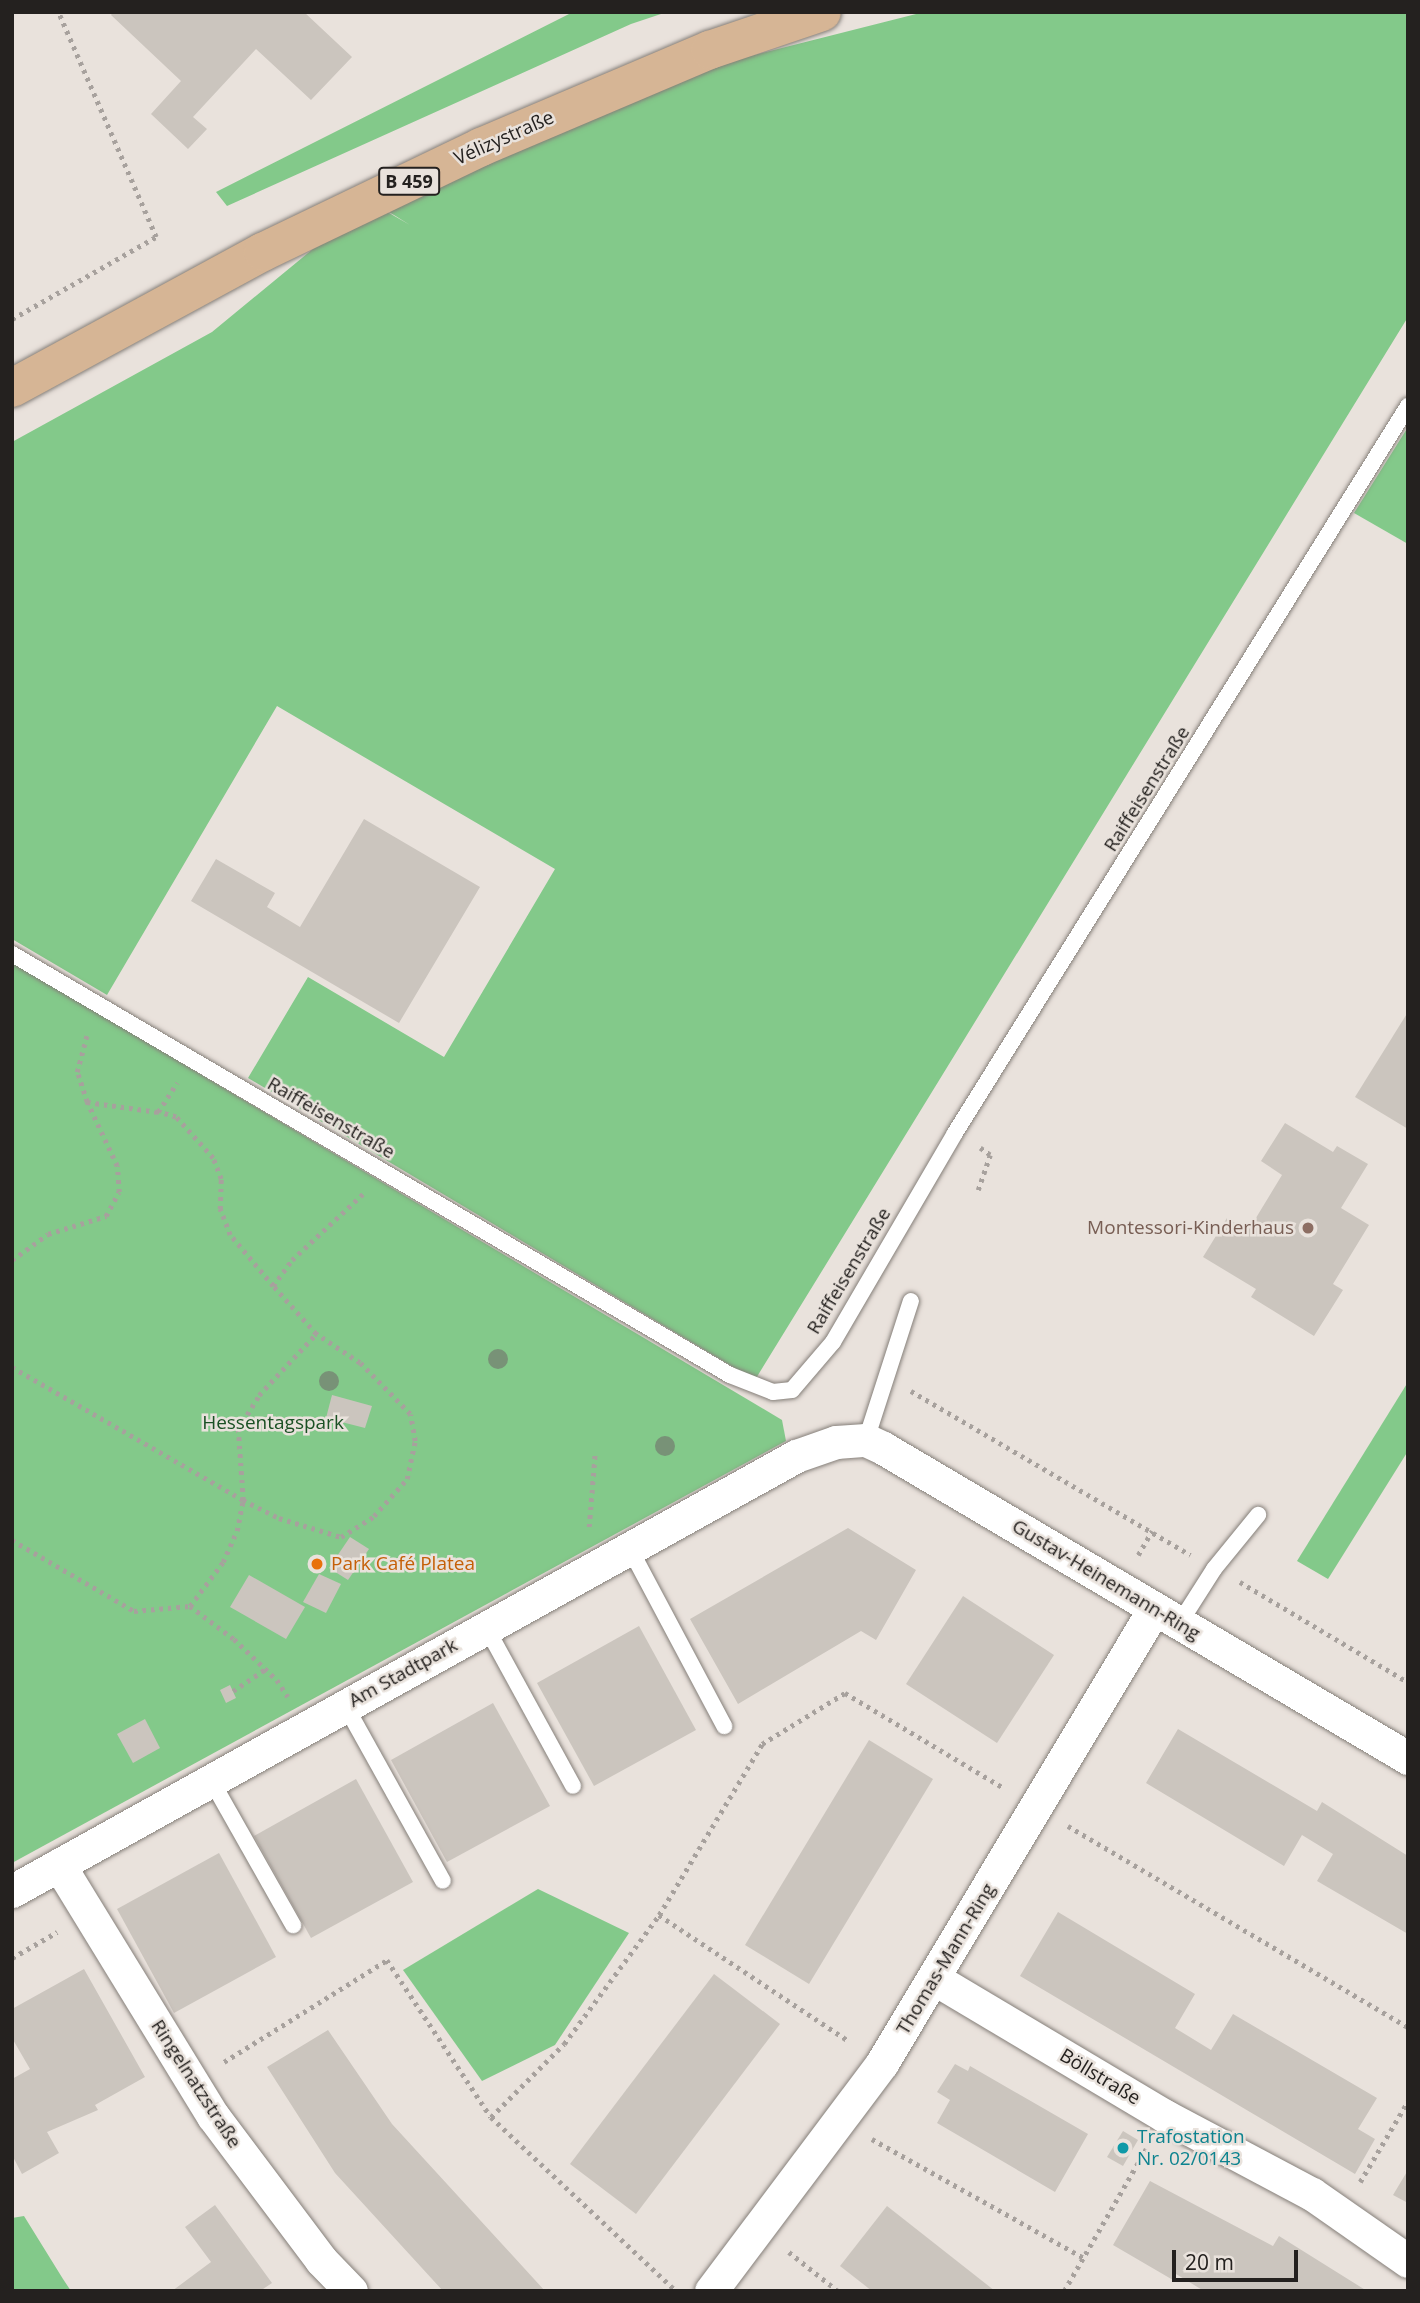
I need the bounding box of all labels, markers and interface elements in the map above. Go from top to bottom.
street label: Vélizystraße [451,106,557,170]
road number: B 459 [378,166,440,196]
street label: Raiffeisenstraße [1099,722,1195,856]
street label: Raiffeisenstraße [263,1072,399,1164]
street label: Raiffeisenstraße [802,1204,896,1338]
place label: Montessori-Kinderhaus [1087,1217,1294,1239]
marker: Montessori-Kinderhaus [1300,1220,1316,1236]
park label: Hessentagspark [202,1412,344,1434]
street label: Gustav-Heinemann-Ring [1008,1515,1204,1645]
place label: Park Café Platea [331,1553,475,1575]
marker: Park Café Platea [309,1556,325,1572]
street label: Am Stadtpark [345,1634,461,1712]
street label: Thomas-Mann-Ring [892,1879,1000,2039]
street label: Ringelnatzstraße [146,2016,246,2152]
street label: Böllstraße [1056,2044,1144,2110]
place label: Trafostation Nr. 02/0143 [1137,2126,1245,2170]
marker: Trafostation Nr. 02/0143 [1115,2140,1131,2156]
scale bar [1175,2236,1301,2280]
text: 20 m [1185,2248,1234,2276]

